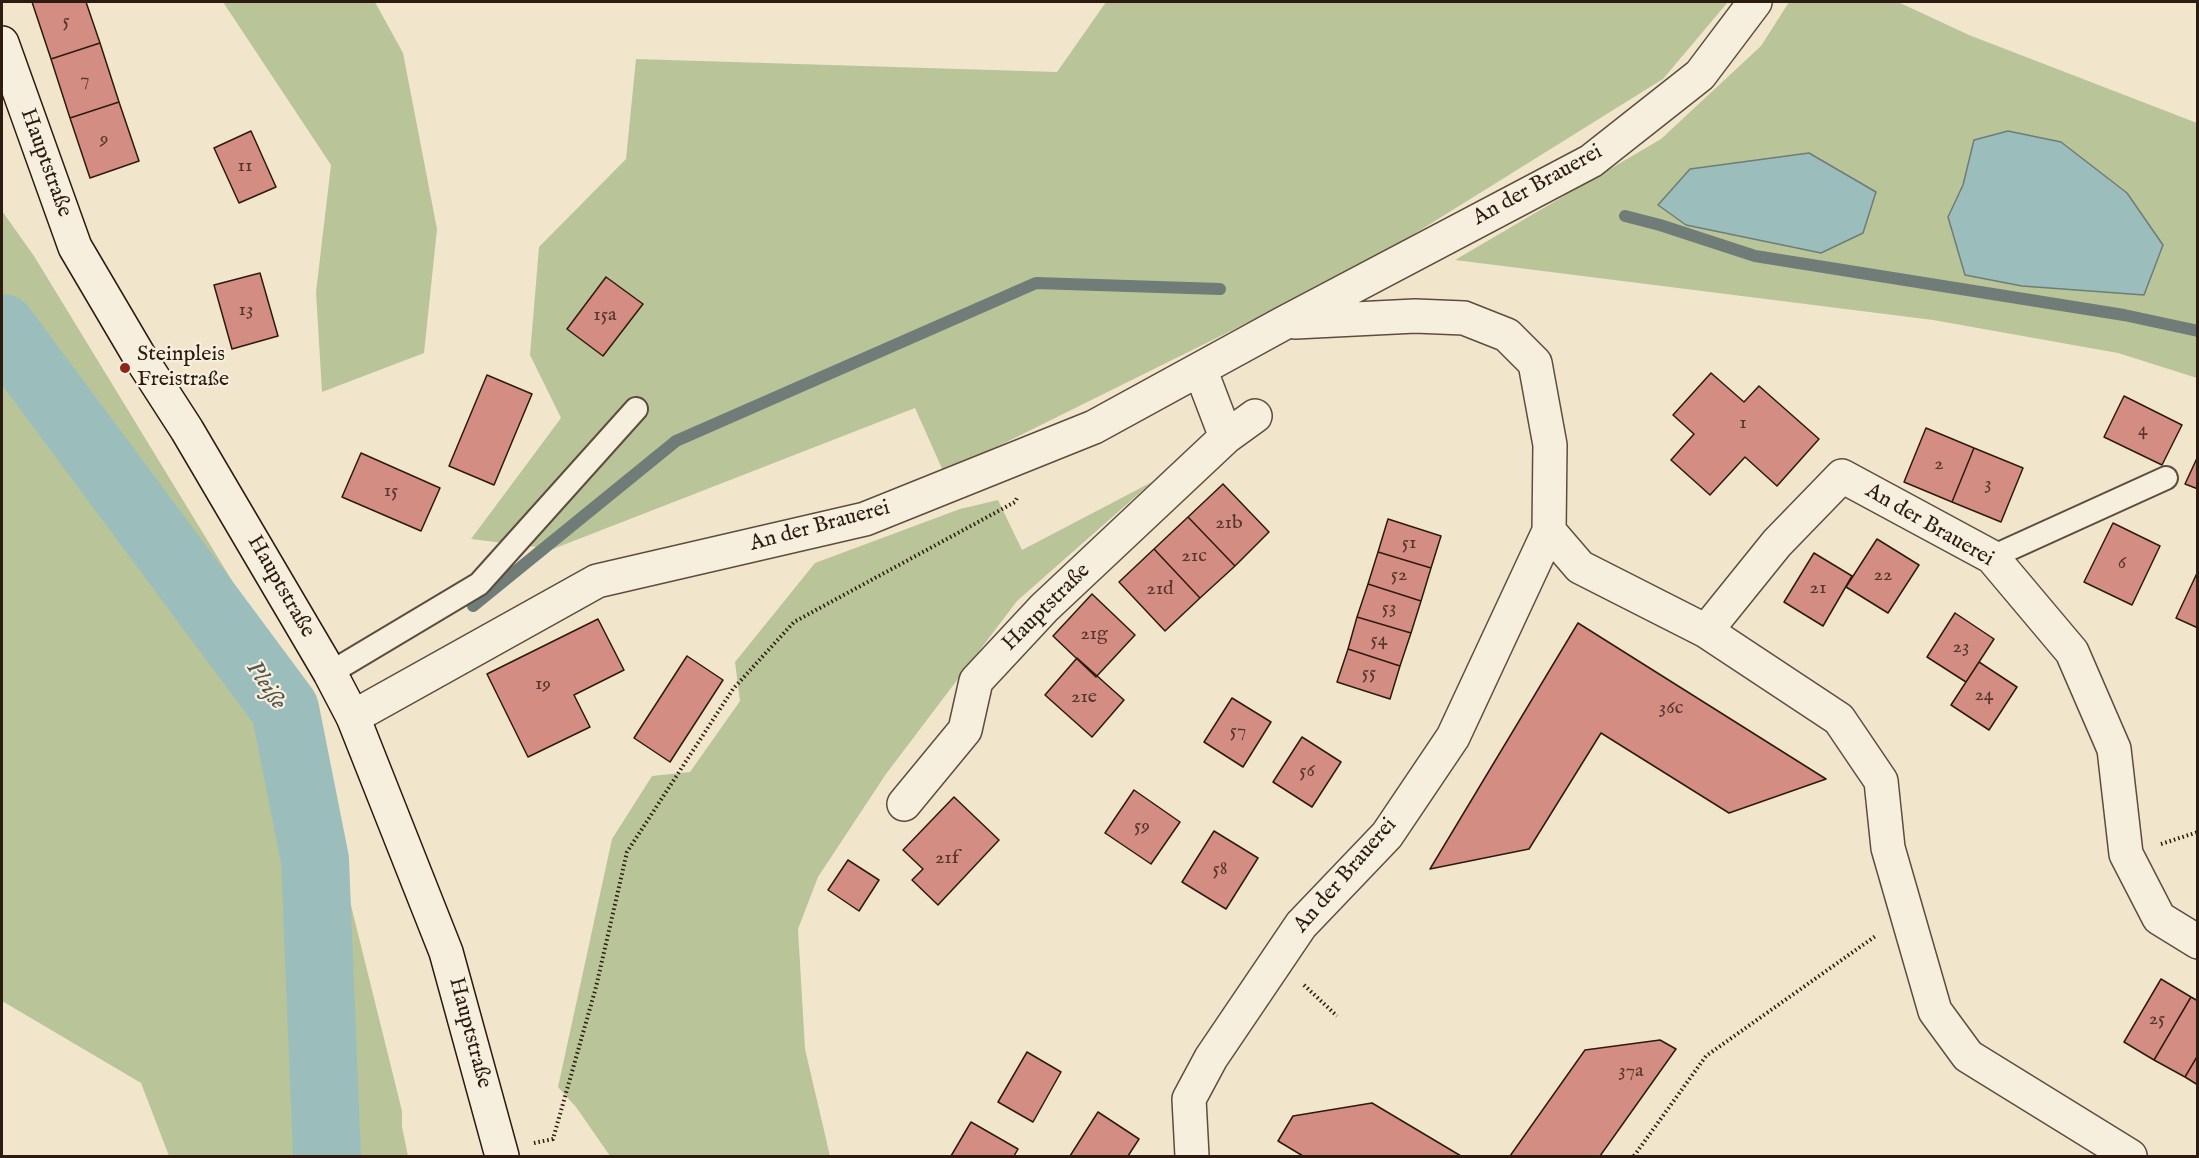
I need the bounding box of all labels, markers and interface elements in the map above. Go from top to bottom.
house number: 5 [62,10,70,34]
house number: 7 [80,69,90,93]
street label: Hauptstraße [13,105,77,221]
house number: 9 [100,128,108,152]
street label: An der Brauerei [1469,140,1607,232]
house number: 11 [238,155,252,179]
house number: 13 [239,299,253,323]
house number: 15a [593,304,617,328]
place label: Steinpleis Freistraße [137,342,229,394]
marker: Steinpleis Freistraße [118,361,132,375]
house number: 1 [1739,412,1747,436]
house number: 4 [2138,419,2148,443]
house number: 2 [1934,453,1944,477]
house number: 3 [1984,473,1992,497]
street label: An der Brauerei [1860,479,1998,573]
house number: 15 [384,480,398,504]
street label: An der Brauerei [747,496,893,558]
house number: 21b [1215,512,1243,536]
street label: Hauptstraße [240,531,320,643]
house number: 51 [1402,532,1416,556]
house number: 21c [1181,545,1207,569]
house number: 6 [2118,552,2126,576]
street label: Hauptstraße [998,559,1096,657]
house number: 52 [1391,564,1407,588]
house number: 22 [1874,564,1892,588]
house number: 21 [1810,577,1826,601]
house number: 21d [1146,578,1174,602]
house number: 53 [1382,597,1396,621]
house number: 21g [1080,623,1108,647]
house number: 54 [1371,629,1387,653]
house number: 23 [1953,636,1969,660]
water label: Pleiße [238,656,292,716]
house number: 55 [1362,662,1376,686]
house number: 19 [535,673,551,697]
house number: 24 [1974,684,1994,708]
house number: 21e [1071,686,1097,710]
house number: 36c [1659,697,1683,721]
house number: 57 [1230,720,1246,744]
house number: 56 [1299,760,1315,784]
street label: An der Brauerei [1289,813,1403,939]
house number: 59 [1134,815,1150,839]
house number: 21f [935,847,959,871]
house number: 58 [1212,858,1228,882]
street label: Hauptstraße [442,975,496,1091]
house number: 25 [2149,1008,2165,1032]
house number: 37a [1618,1060,1644,1084]

